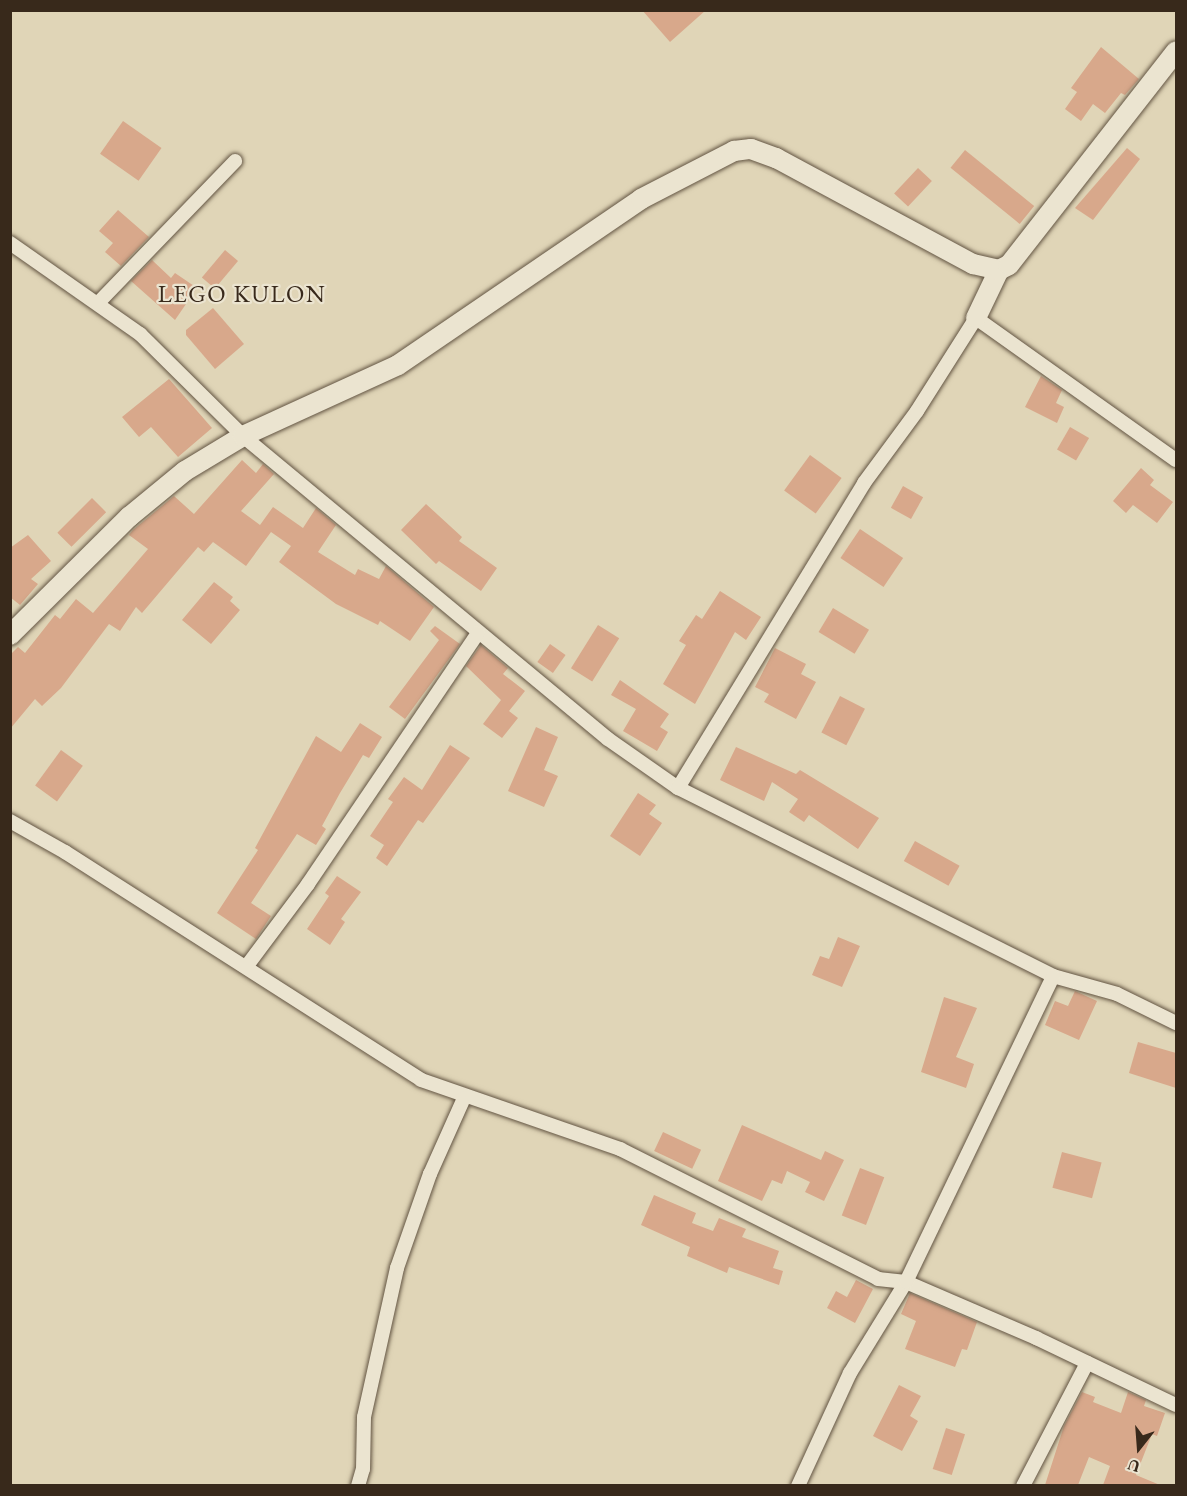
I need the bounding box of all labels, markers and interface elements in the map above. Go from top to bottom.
district label: LEGO KULON [158,280,326,308]
north arrow [1109,1418,1169,1478]
text: U [1125,1454,1142,1477]

